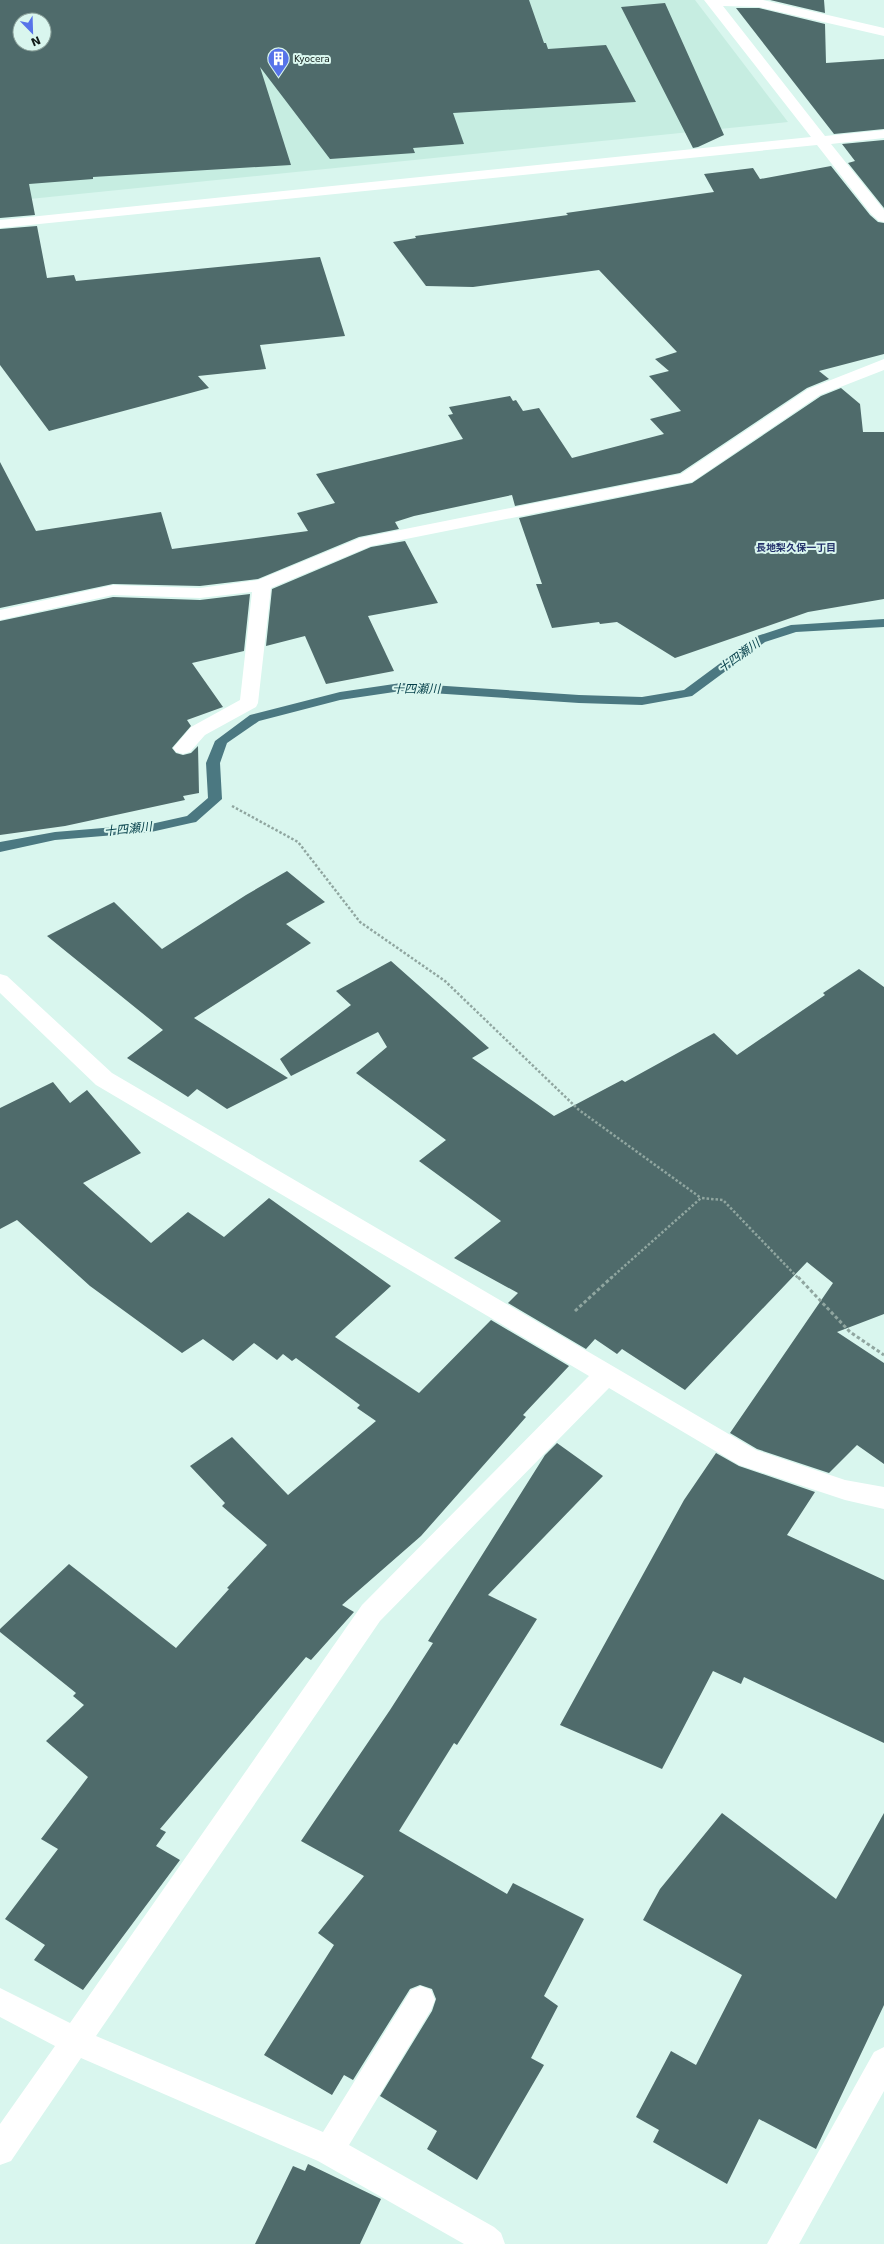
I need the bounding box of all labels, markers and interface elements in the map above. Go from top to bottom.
north arrow [12,12,52,52]
text: N [29,33,42,49]
building icon: Kyocera [266,46,292,79]
place label: Kyocera [294,54,330,64]
district label: 長地梨久保一丁目 [756,542,836,553]
water label: 十四瀬川 [715,635,764,676]
water label: 十四瀬川 [392,682,442,696]
water label: 十四瀬川 [103,819,155,838]

